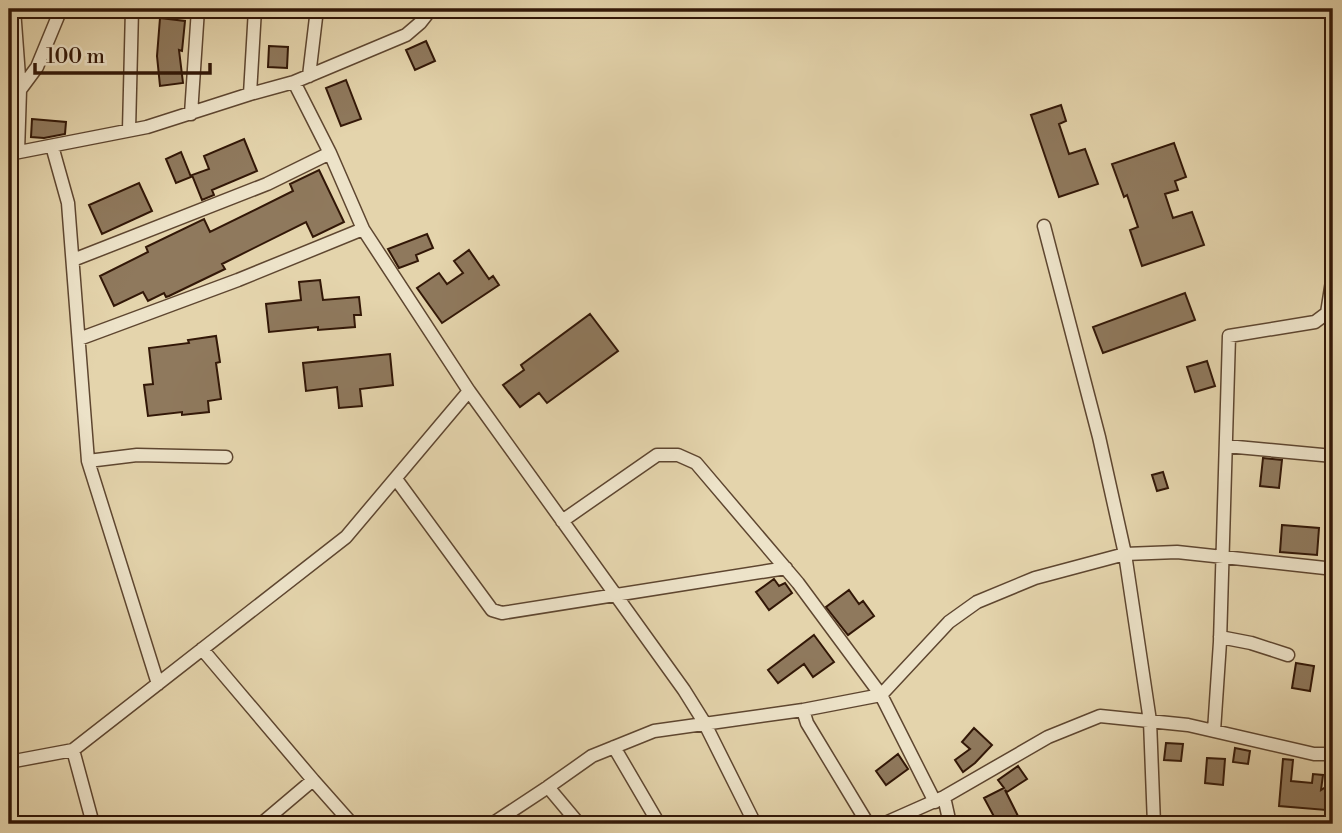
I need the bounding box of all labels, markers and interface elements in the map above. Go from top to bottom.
scale bar [35,32,210,76]
text: 100 m [46,44,105,70]

